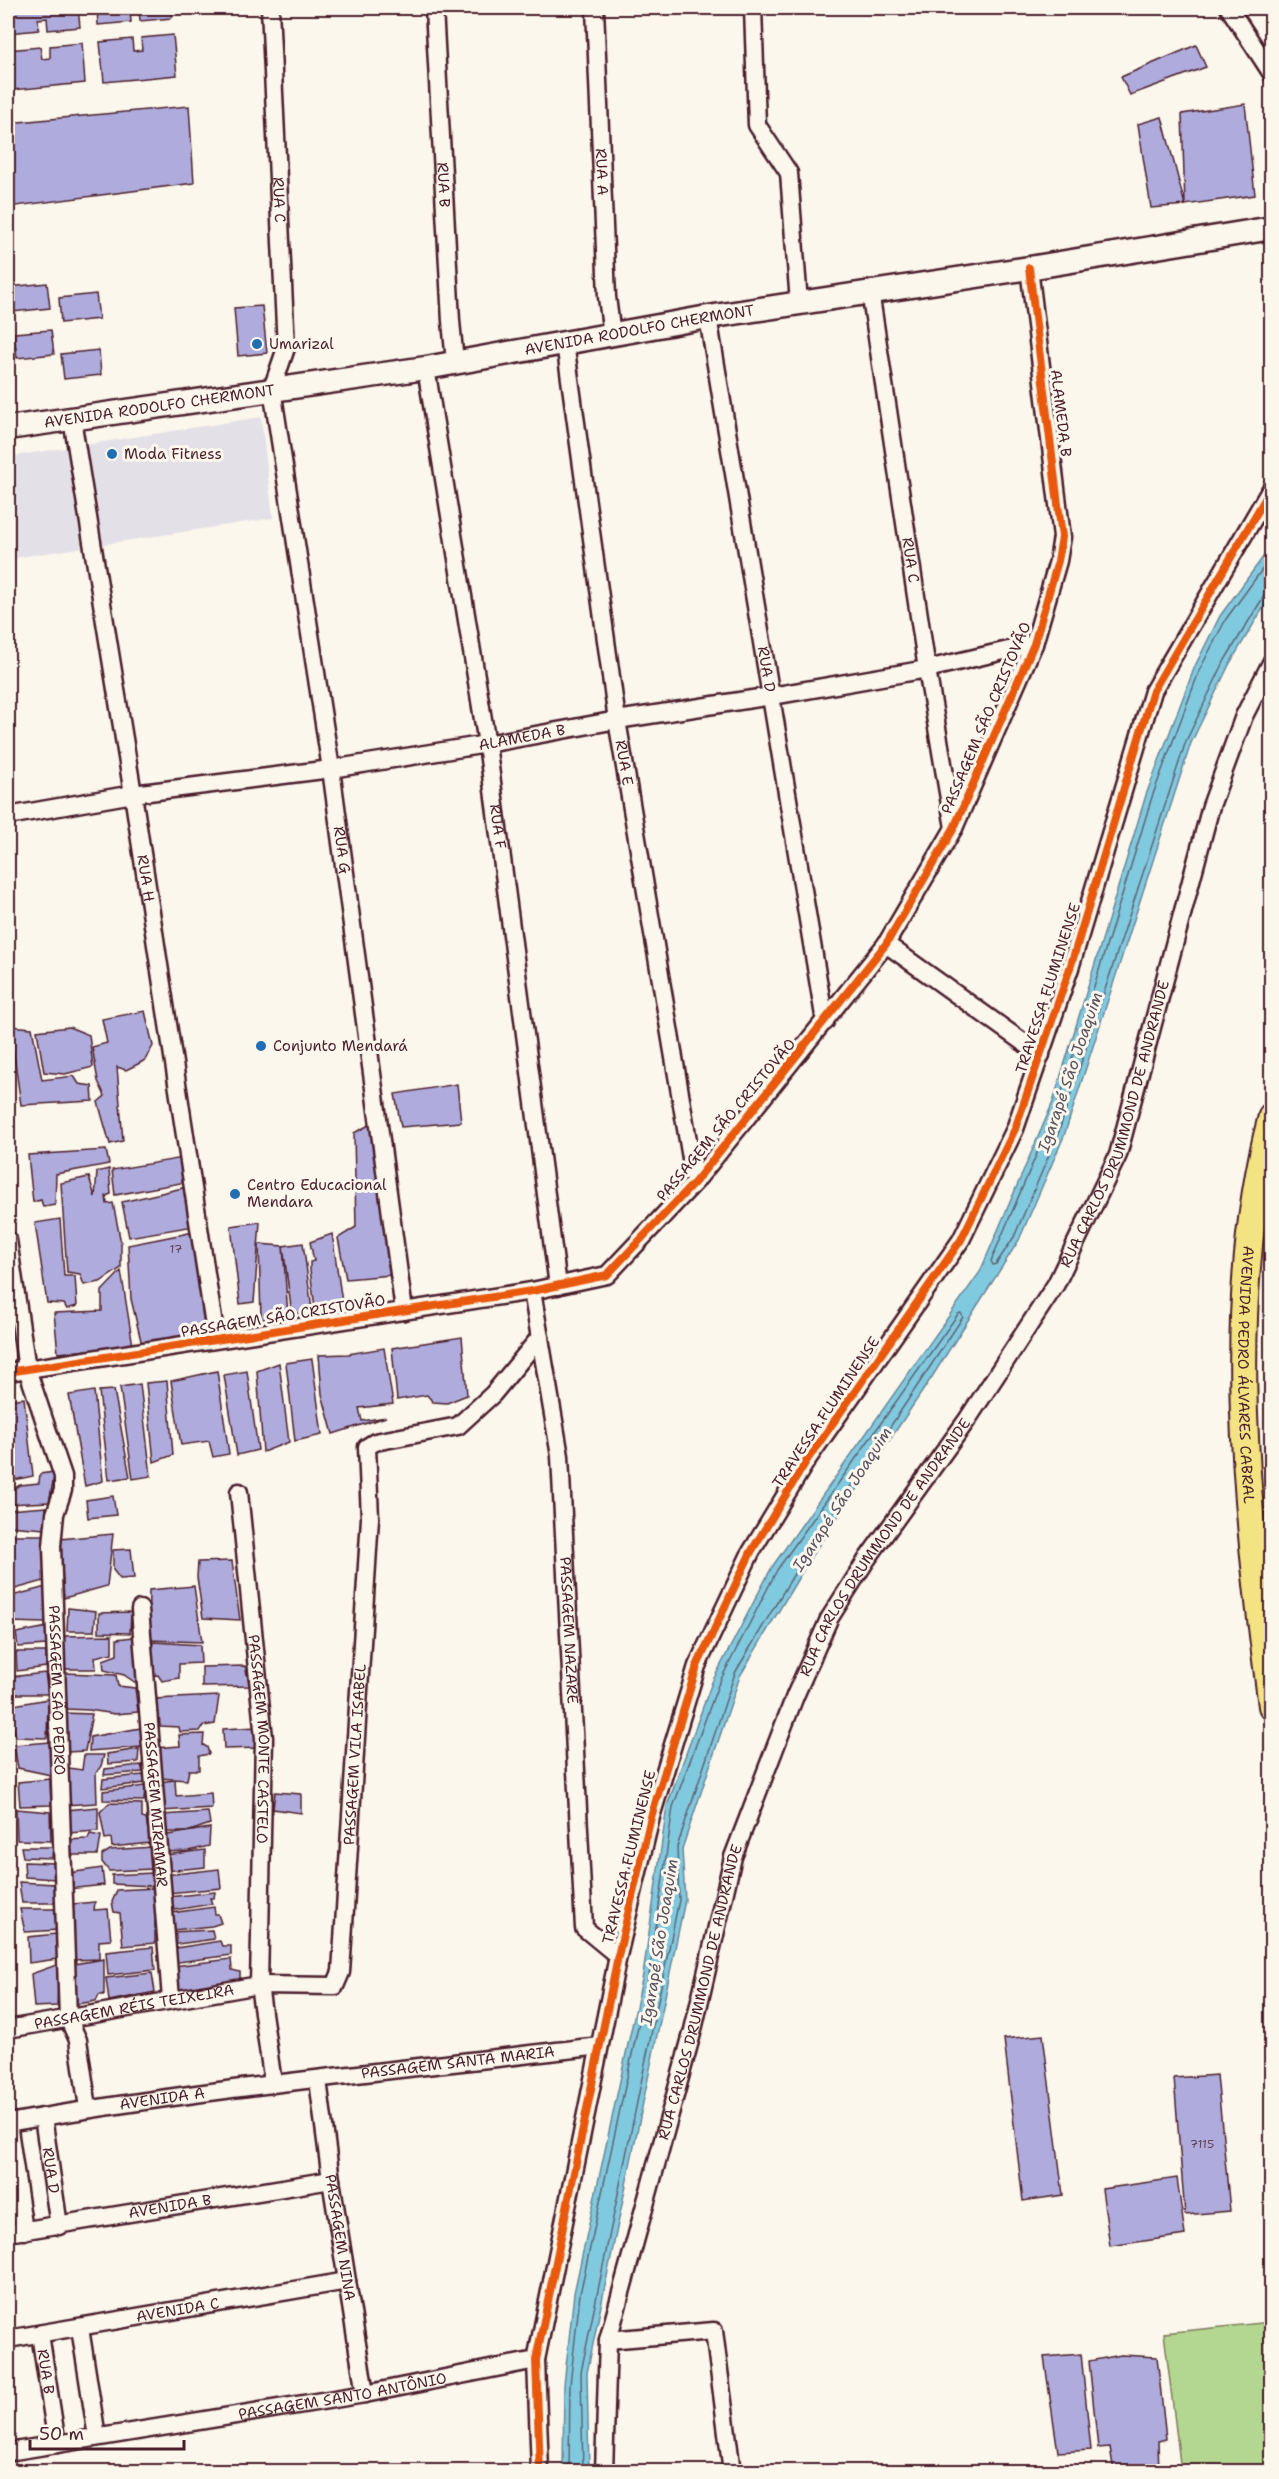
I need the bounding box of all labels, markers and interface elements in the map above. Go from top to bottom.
street label: RUA A [591,148,613,196]
street label: RUA B [432,162,455,208]
street label: RUA C [268,177,290,223]
street label: AVENIDA RODOLFO CHERMONT [523,300,756,360]
place label: Umarizal [269,334,334,354]
marker: Umarizal [250,337,264,351]
street label: ALAMEDA B [1046,368,1076,458]
street label: AVENIDA RODOLFO CHERMONT [43,380,276,433]
place label: Moda Fitness [124,444,222,464]
marker: Moda Fitness [105,447,119,461]
street label: RUA C [897,536,924,584]
street label: PASSAGEM SÃO CRISTOVÃO [935,618,1036,817]
street label: RUA D [753,645,780,694]
street label: ALAMEDA B [477,720,567,755]
street label: RUA E [611,739,638,787]
street label: RUA F [485,803,511,850]
street label: RUA G [329,825,355,875]
street label: RUA H [132,853,159,903]
street label: TRAVESSA FLUMINENSE [1011,900,1085,1076]
street label: RUA CARLOS DRUMMOND DE ANDRANDE [1055,978,1174,1271]
water label: Igarapé São Joaquim [1032,989,1107,1156]
street label: PASSAGEM SÃO CRISTOVÃO [650,1033,800,1206]
place label: Conjunto Mendará [273,1036,408,1056]
marker: Conjunto Mendará [254,1039,268,1053]
place label: Centro Educacional Mendara [247,1175,387,1212]
marker: Centro Educacional Mendara [228,1187,242,1201]
house number: 17 [170,1241,182,1257]
street label: AVENIDA PEDRO ÁLVARES CABRAL [1233,1245,1259,1504]
street label: PASSAGEM SÃO CRISTOVÃO [179,1288,387,1342]
street label: TRAVESSA FLUMINENSE [768,1333,884,1491]
street label: RUA CARLOS DRUMMOND DE ANDRANDE [795,1414,975,1680]
water label: Igarapé São Joaquim [787,1423,897,1576]
street label: PASSAGEM NAZARÉ [555,1556,584,1704]
street label: PASSAGEM SÃO PEDRO [44,1605,70,1776]
street label: PASSAGEM MONTE CASTELO [244,1633,274,1844]
street label: PASSAGEM VILA ISABEL [339,1663,371,1846]
street label: PASSAGEM MIRAMAR [139,1721,172,1888]
street label: TRAVESSA FLUMINENSE [598,1768,660,1946]
street label: RUA CARLOS DRUMMOND DE ANDRANDE [653,1841,747,2142]
water label: Igarapé São Joaquim [635,1857,683,2028]
street label: PASSAGEM RÉIS TEIXEIRA [33,1980,236,2034]
street label: PASSAGEM SANTA MARIA [360,2041,556,2083]
street label: AVENIDA A [118,2083,206,2115]
house number: 7115 [1190,2136,1214,2152]
street label: RUA D [38,2146,64,2195]
street label: PASSAGEM NINA [320,2173,360,2302]
street label: AVENIDA B [127,2190,213,2223]
street label: AVENIDA C [134,2293,221,2327]
street label: RUA B [32,2348,59,2396]
street label: PASSAGEM SANTO ANTÔNIO [237,2368,448,2424]
scale bar [30,2413,184,2451]
text: 50 m [39,2422,84,2446]

